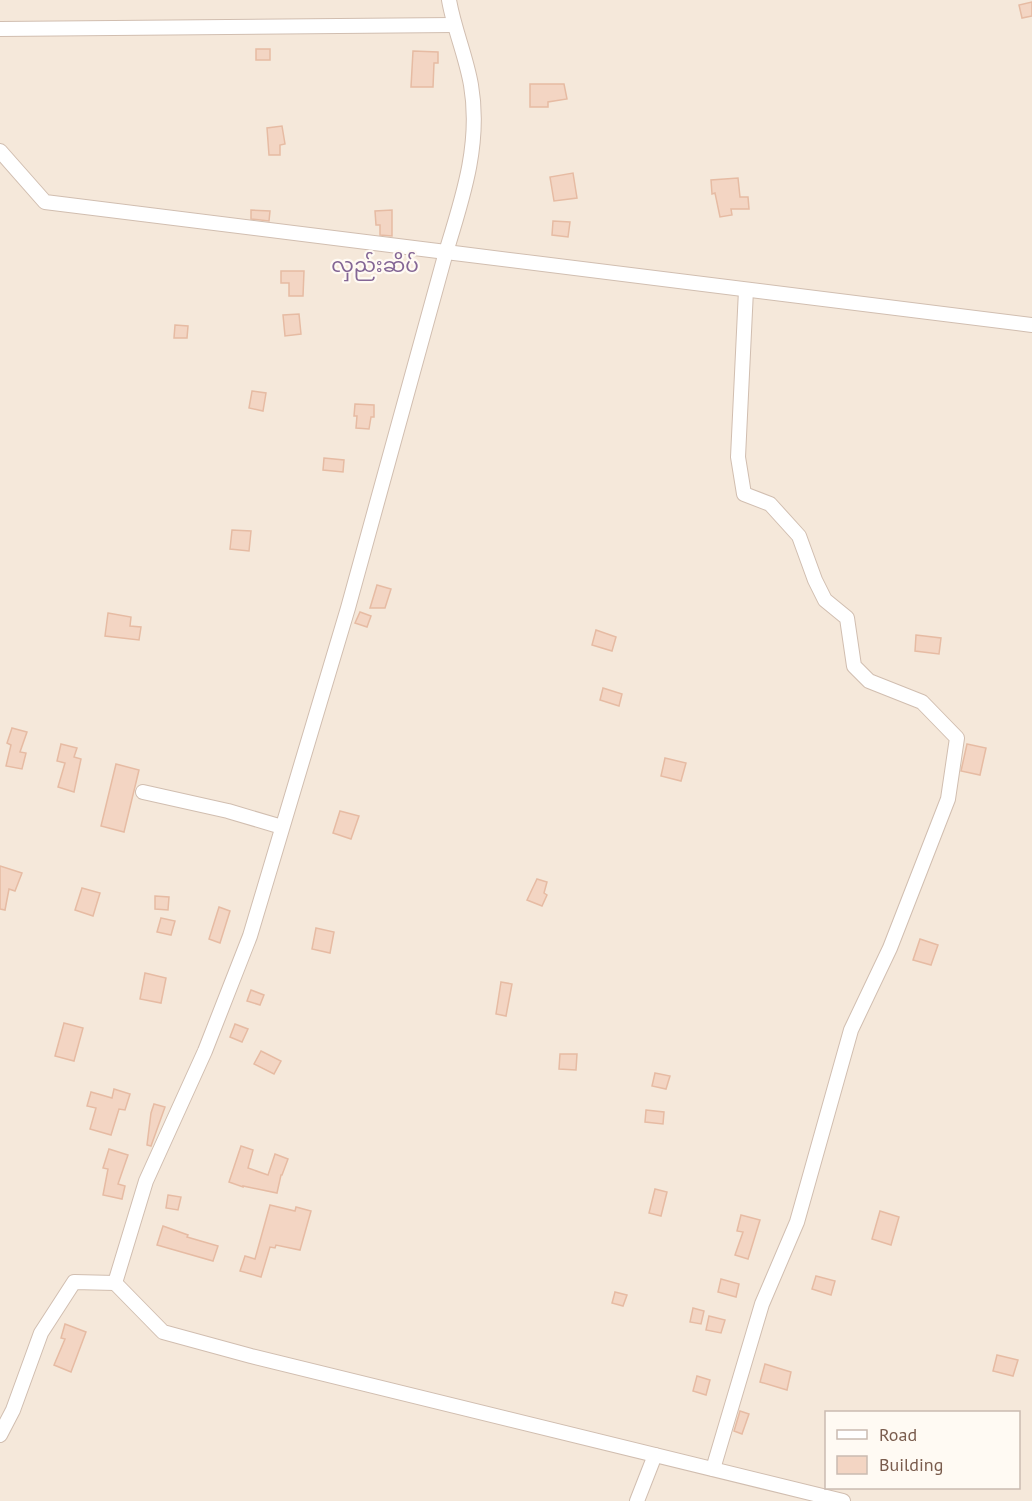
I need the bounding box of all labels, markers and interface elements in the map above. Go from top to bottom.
district label: လှည်းဆိပ် [331,251,419,282]
legend [825,1411,1020,1489]
text: Road [879,1423,917,1446]
text: Building [879,1453,943,1476]

